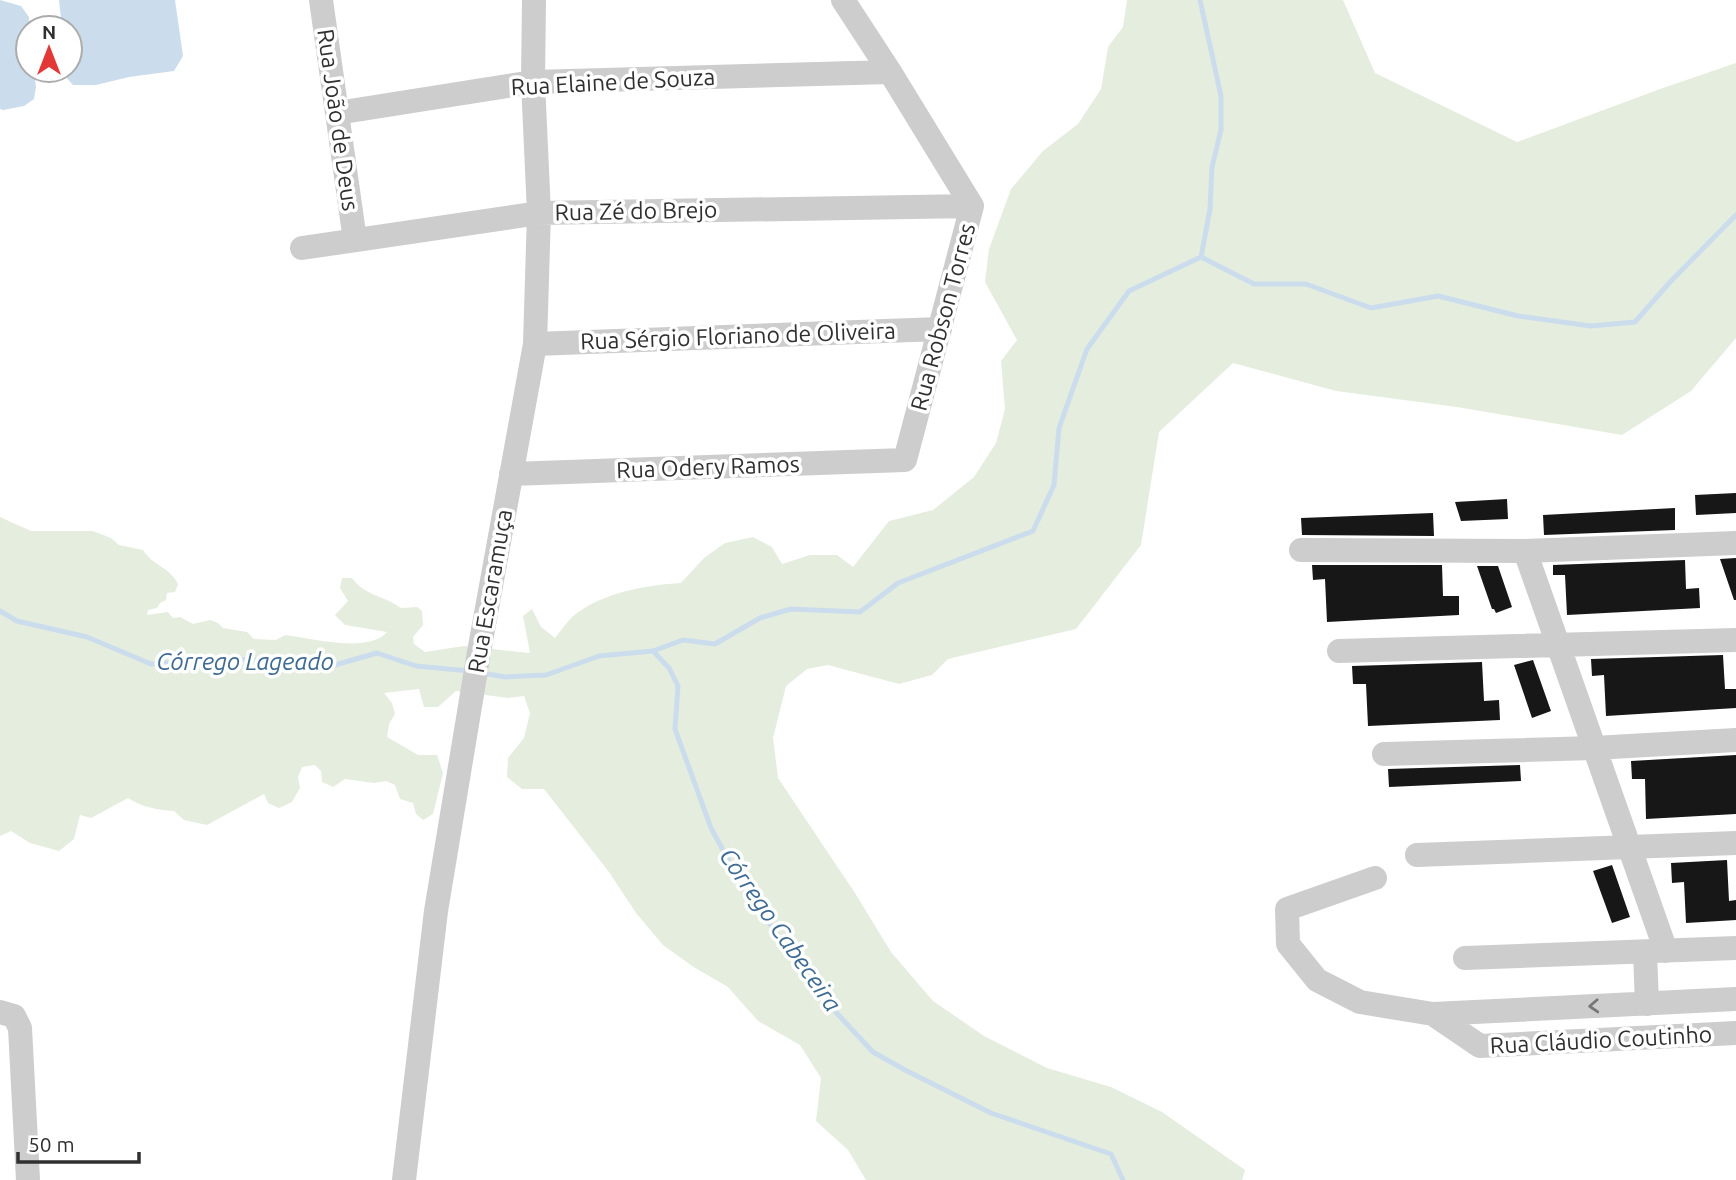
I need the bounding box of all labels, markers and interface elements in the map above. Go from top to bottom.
north arrow [14,14,84,84]
text: N [42,21,56,43]
street label: Rua João de Deus [313,27,364,212]
street label: Rua Elaine de Souza [510,64,716,99]
street label: Rua Zé do Brejo [554,197,718,224]
street label: Rua Robson Torres [905,221,980,413]
street label: Rua Sérgio Floriano de Oliveira [580,317,896,354]
street label: Rua Odery Ramos [616,451,800,482]
street label: Rua Escaramuça [463,507,516,675]
water label: Córrego Lageado [156,648,334,675]
water label: Córrego Cabeceira [714,843,847,1016]
one-way arrow [1589,999,1600,1014]
street label: Rua Cláudio Coutinho [1489,1021,1713,1058]
scale bar [18,1120,138,1164]
text: 50 m [28,1132,75,1156]

